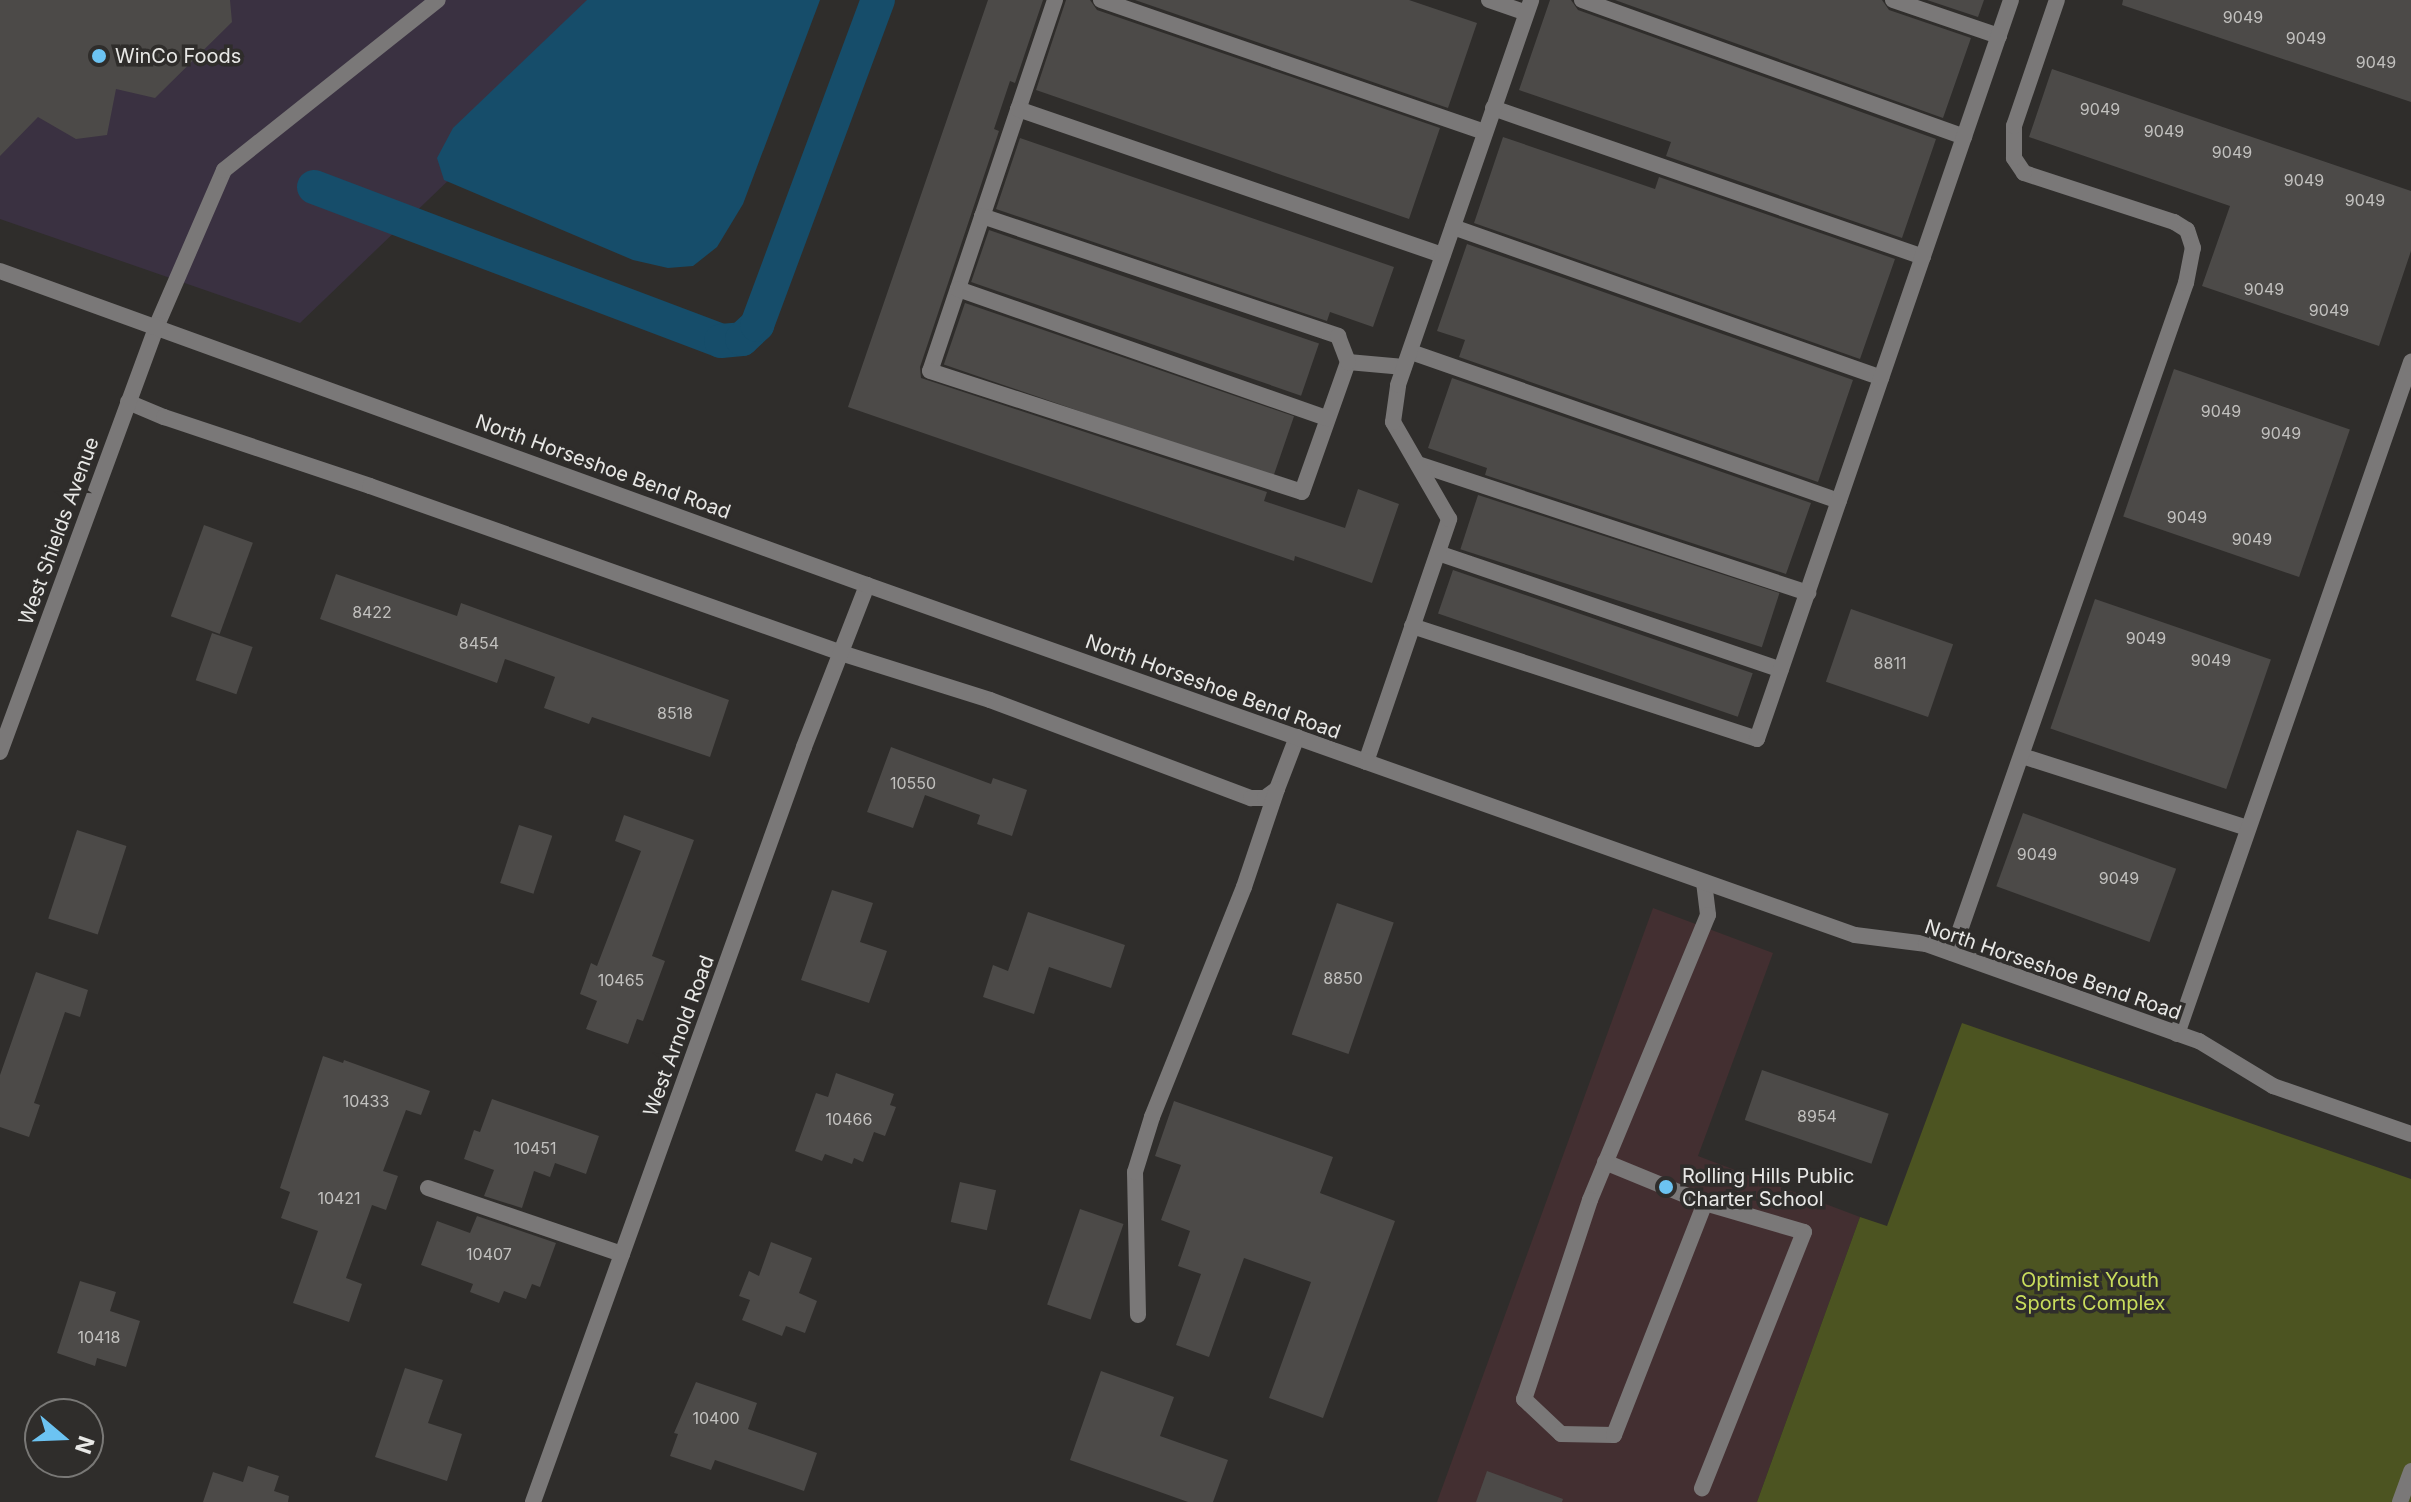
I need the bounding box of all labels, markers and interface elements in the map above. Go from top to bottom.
house number: 9049 [2223,7,2263,27]
house number: 9049 [2286,28,2326,48]
place label: WinCo Foods [115,44,241,68]
marker: WinCo Foods [90,47,108,65]
house number: 9049 [2356,52,2396,72]
house number: 9049 [2080,99,2120,119]
house number: 9049 [2144,121,2184,141]
house number: 9049 [2212,142,2252,162]
house number: 9049 [2284,170,2324,190]
house number: 9049 [2345,190,2385,210]
house number: 9049 [2244,279,2284,299]
house number: 9049 [2309,300,2349,320]
house number: 9049 [2201,401,2241,421]
street label: North Horseshoe Bend Road [472,410,734,524]
house number: 9049 [2261,423,2301,443]
street label: West Shields Avenue [14,434,104,628]
house number: 9049 [2167,507,2207,527]
house number: 9049 [2232,529,2272,549]
house number: 8422 [352,602,392,622]
house number: 9049 [2126,628,2166,648]
street label: North Horseshoe Bend Road [1082,630,1344,744]
house number: 8454 [459,633,499,653]
house number: 9049 [2191,650,2231,670]
house number: 8811 [1874,653,1906,673]
house number: 8518 [657,703,693,723]
house number: 10550 [890,773,936,793]
house number: 9049 [2017,844,2057,864]
house number: 9049 [2099,868,2139,888]
street label: North Horseshoe Bend Road [1922,915,2184,1025]
street label: West Arnold Road [639,952,719,1120]
house number: 8850 [1323,968,1363,988]
house number: 10465 [598,970,644,990]
house number: 10433 [343,1091,389,1111]
house number: 8954 [1797,1106,1837,1126]
house number: 10466 [826,1109,872,1129]
house number: 10451 [513,1138,557,1158]
place label: Rolling Hills Public Charter School [1682,1164,1854,1211]
marker: Rolling Hills Public Charter School [1657,1178,1675,1196]
house number: 10421 [317,1188,361,1208]
house number: 10407 [466,1244,512,1264]
park label: Optimist Youth Sports Complex [2015,1268,2165,1315]
house number: 10418 [77,1327,121,1347]
north arrow [24,1398,104,1478]
house number: 10400 [692,1408,740,1428]
text: N [70,1433,100,1457]

